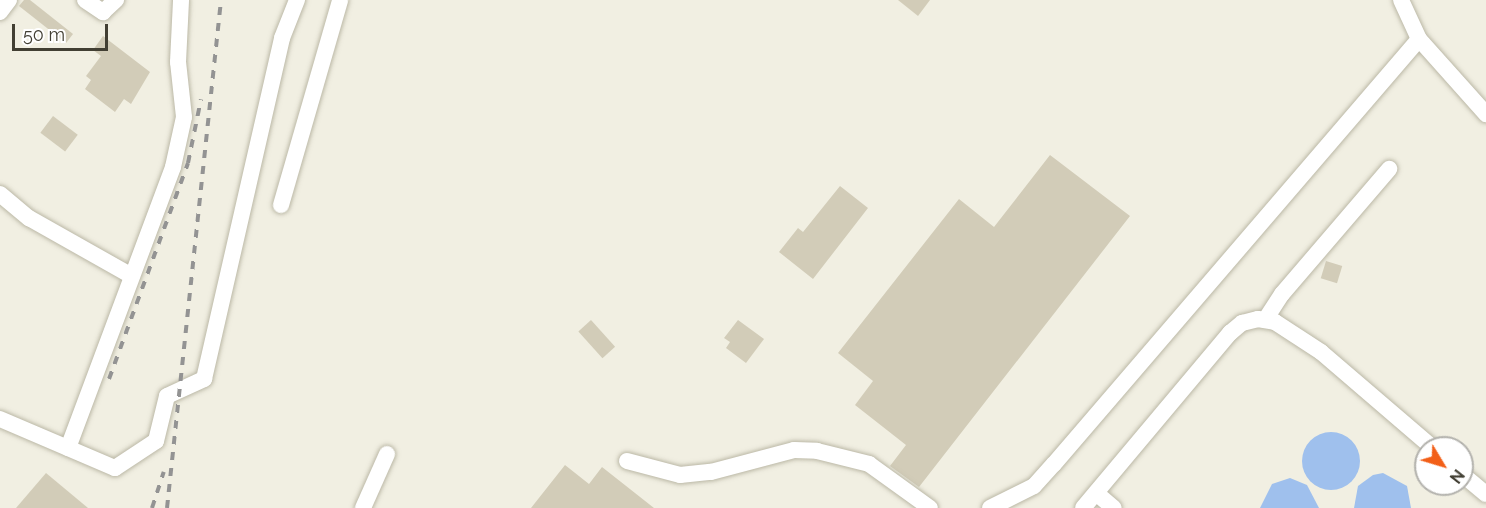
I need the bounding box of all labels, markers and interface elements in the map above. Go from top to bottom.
scale bar [15,12,111,50]
text: 50 m [23,24,65,45]
north arrow [1414,436,1474,496]
text: N [1446,465,1468,487]

